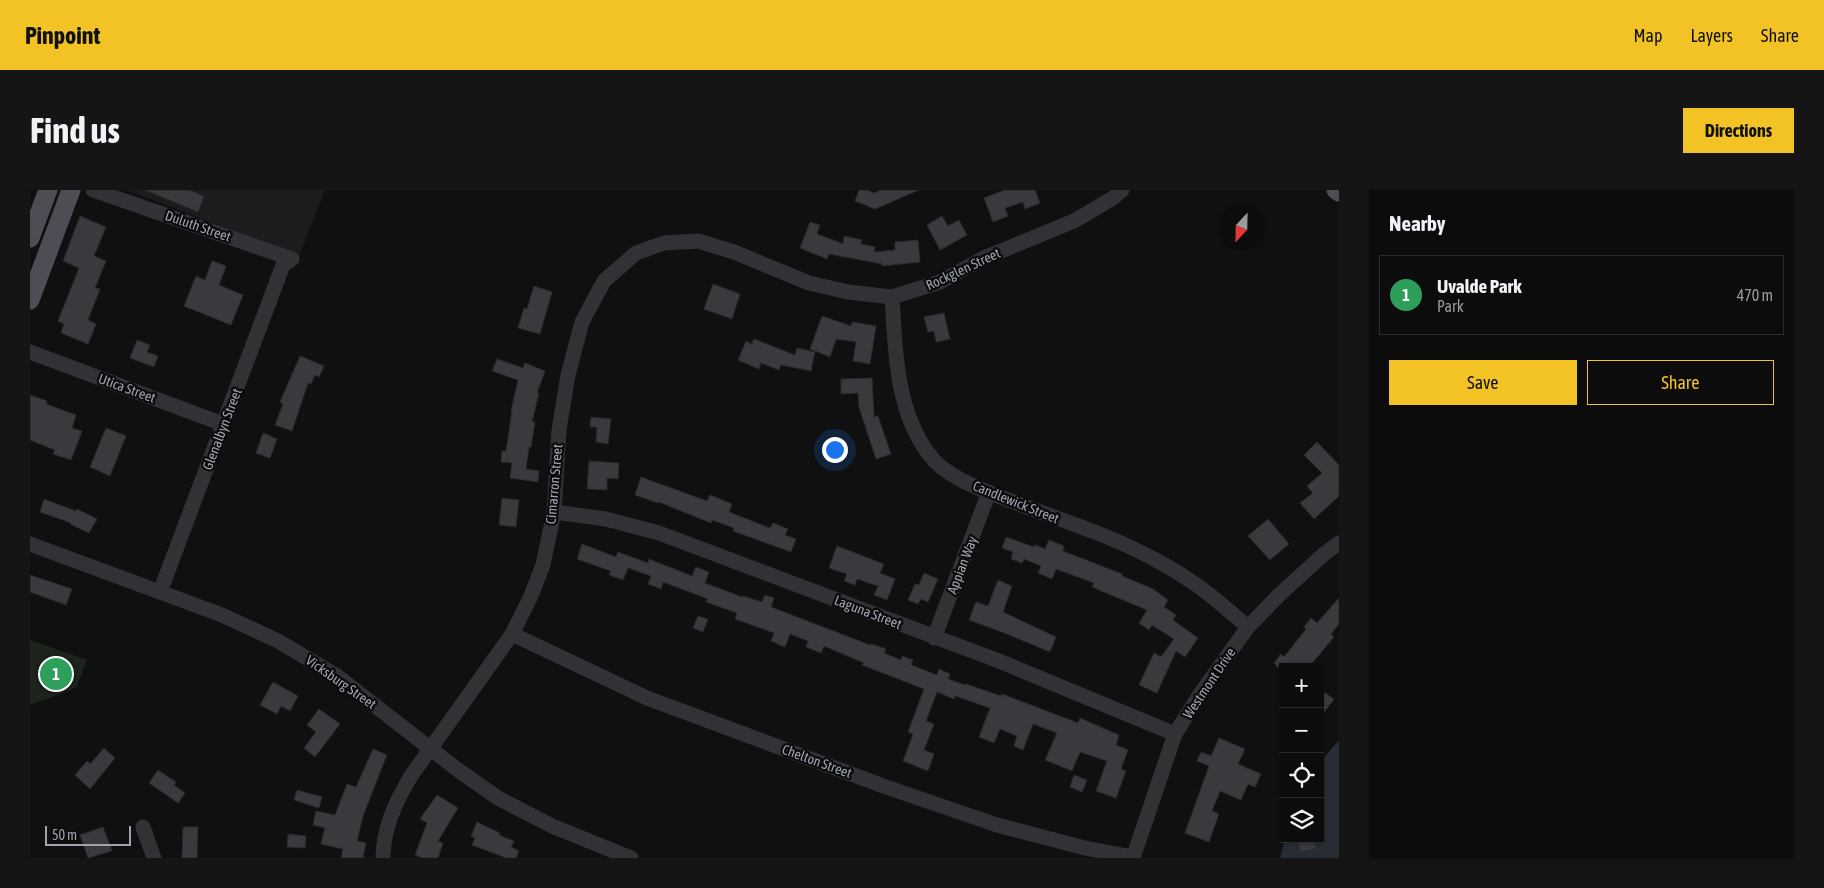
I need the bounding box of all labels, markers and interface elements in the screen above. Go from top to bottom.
text: Pinpoint [25,22,100,49]
text: Map [1633,25,1662,46]
text: Layers [1690,25,1733,46]
text: Share [1761,25,1799,46]
button: Directions [1683,108,1794,153]
text: Find us [30,110,120,150]
north arrow [1219,205,1264,250]
street label: Duluth Street [163,207,233,245]
text: Nearby [1389,211,1445,235]
street label: Rockglen Street [923,245,1003,293]
text: Uvalde Park [1437,275,1522,297]
text: 1 [1402,286,1410,304]
text: 470 m [1737,286,1773,304]
text: Park [1437,297,1464,315]
button: Save [1389,360,1577,405]
button: Share [1587,360,1774,405]
street label: Utica Street [96,370,158,406]
street label: Glenalbyn Street [199,386,245,472]
your location [822,437,848,463]
street label: Cimarron Street [543,443,565,525]
street label: Candlewick Street [971,477,1061,527]
street label: Appian Way [944,534,980,596]
street label: Laguna Street [832,592,904,632]
street label: Westmont Drive [1180,645,1238,721]
street label: Vicksburg Street [303,652,379,712]
pin: 1 [40,655,72,693]
map controls [1279,663,1324,843]
button: + [1279,663,1324,708]
button: − [1279,708,1324,753]
street label: Chelton Street [780,741,854,781]
button: locate [1279,753,1324,798]
button: layers [1279,798,1324,843]
scale bar [45,823,131,846]
text: 50 m [52,827,77,843]

